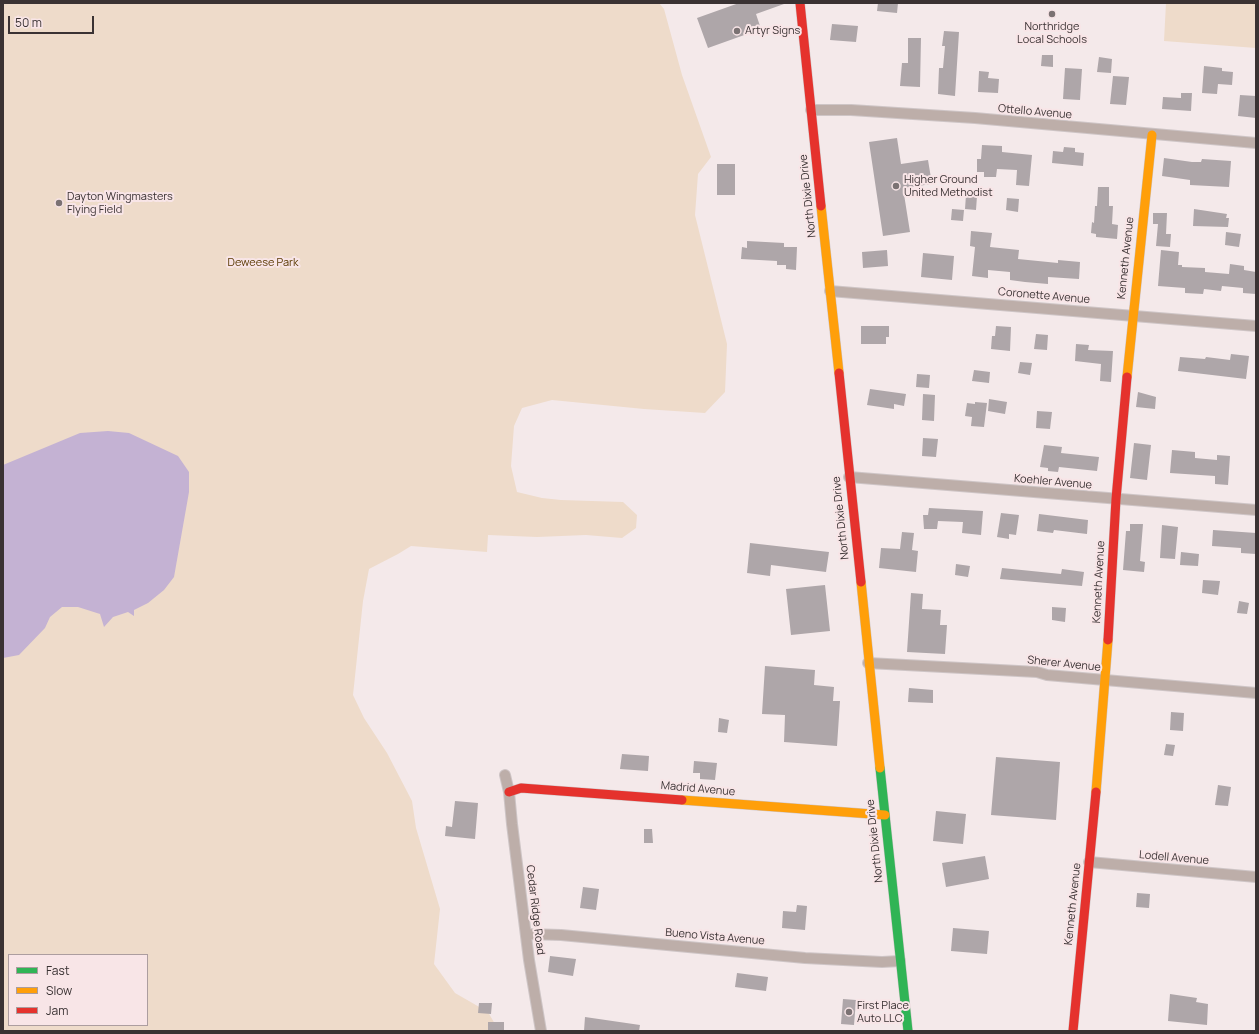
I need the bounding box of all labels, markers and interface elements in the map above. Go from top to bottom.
scale bar [10,8,96,34]
marker: Northridge Local Schools [1047,9,1057,19]
text: 50 m [15,14,42,31]
place label: Northridge Local Schools [1017,20,1087,46]
place label: Artyr Signs [745,24,800,38]
marker: Artyr Signs [732,26,742,36]
street label: Ottello Avenue [998,102,1072,122]
street label: North Dixie Drive [797,154,819,238]
place label: Higher Ground United Methodist [904,173,993,199]
marker: Higher Ground United Methodist [891,181,901,191]
place label: Dayton Wingmasters Flying Field [67,190,173,216]
marker: Dayton Wingmasters Flying Field [54,198,64,208]
street label: Kenneth Avenue [1115,216,1137,300]
park label: Deweese Park [227,256,299,270]
street label: Coronette Avenue [998,285,1090,307]
street label: Koehler Avenue [1013,472,1093,492]
street label: North Dixie Drive [830,476,852,560]
street label: Kenneth Avenue [1090,540,1108,624]
street label: Sherer Avenue [1027,654,1101,674]
street label: Madrid Avenue [660,779,736,799]
street label: North Dixie Drive [864,799,886,883]
street label: Lodell Avenue [1139,848,1209,868]
street label: Kenneth Avenue [1062,862,1084,946]
street label: Cedar Ridge Road [523,864,547,956]
street label: Bueno Vista Avenue [665,926,765,948]
legend [8,954,148,1026]
text: Fast [46,962,70,979]
text: Slow [46,982,72,999]
place label: First Place Auto LLC [857,999,909,1025]
text: Jam [46,1002,68,1019]
marker: First Place Auto LLC [844,1007,854,1017]

